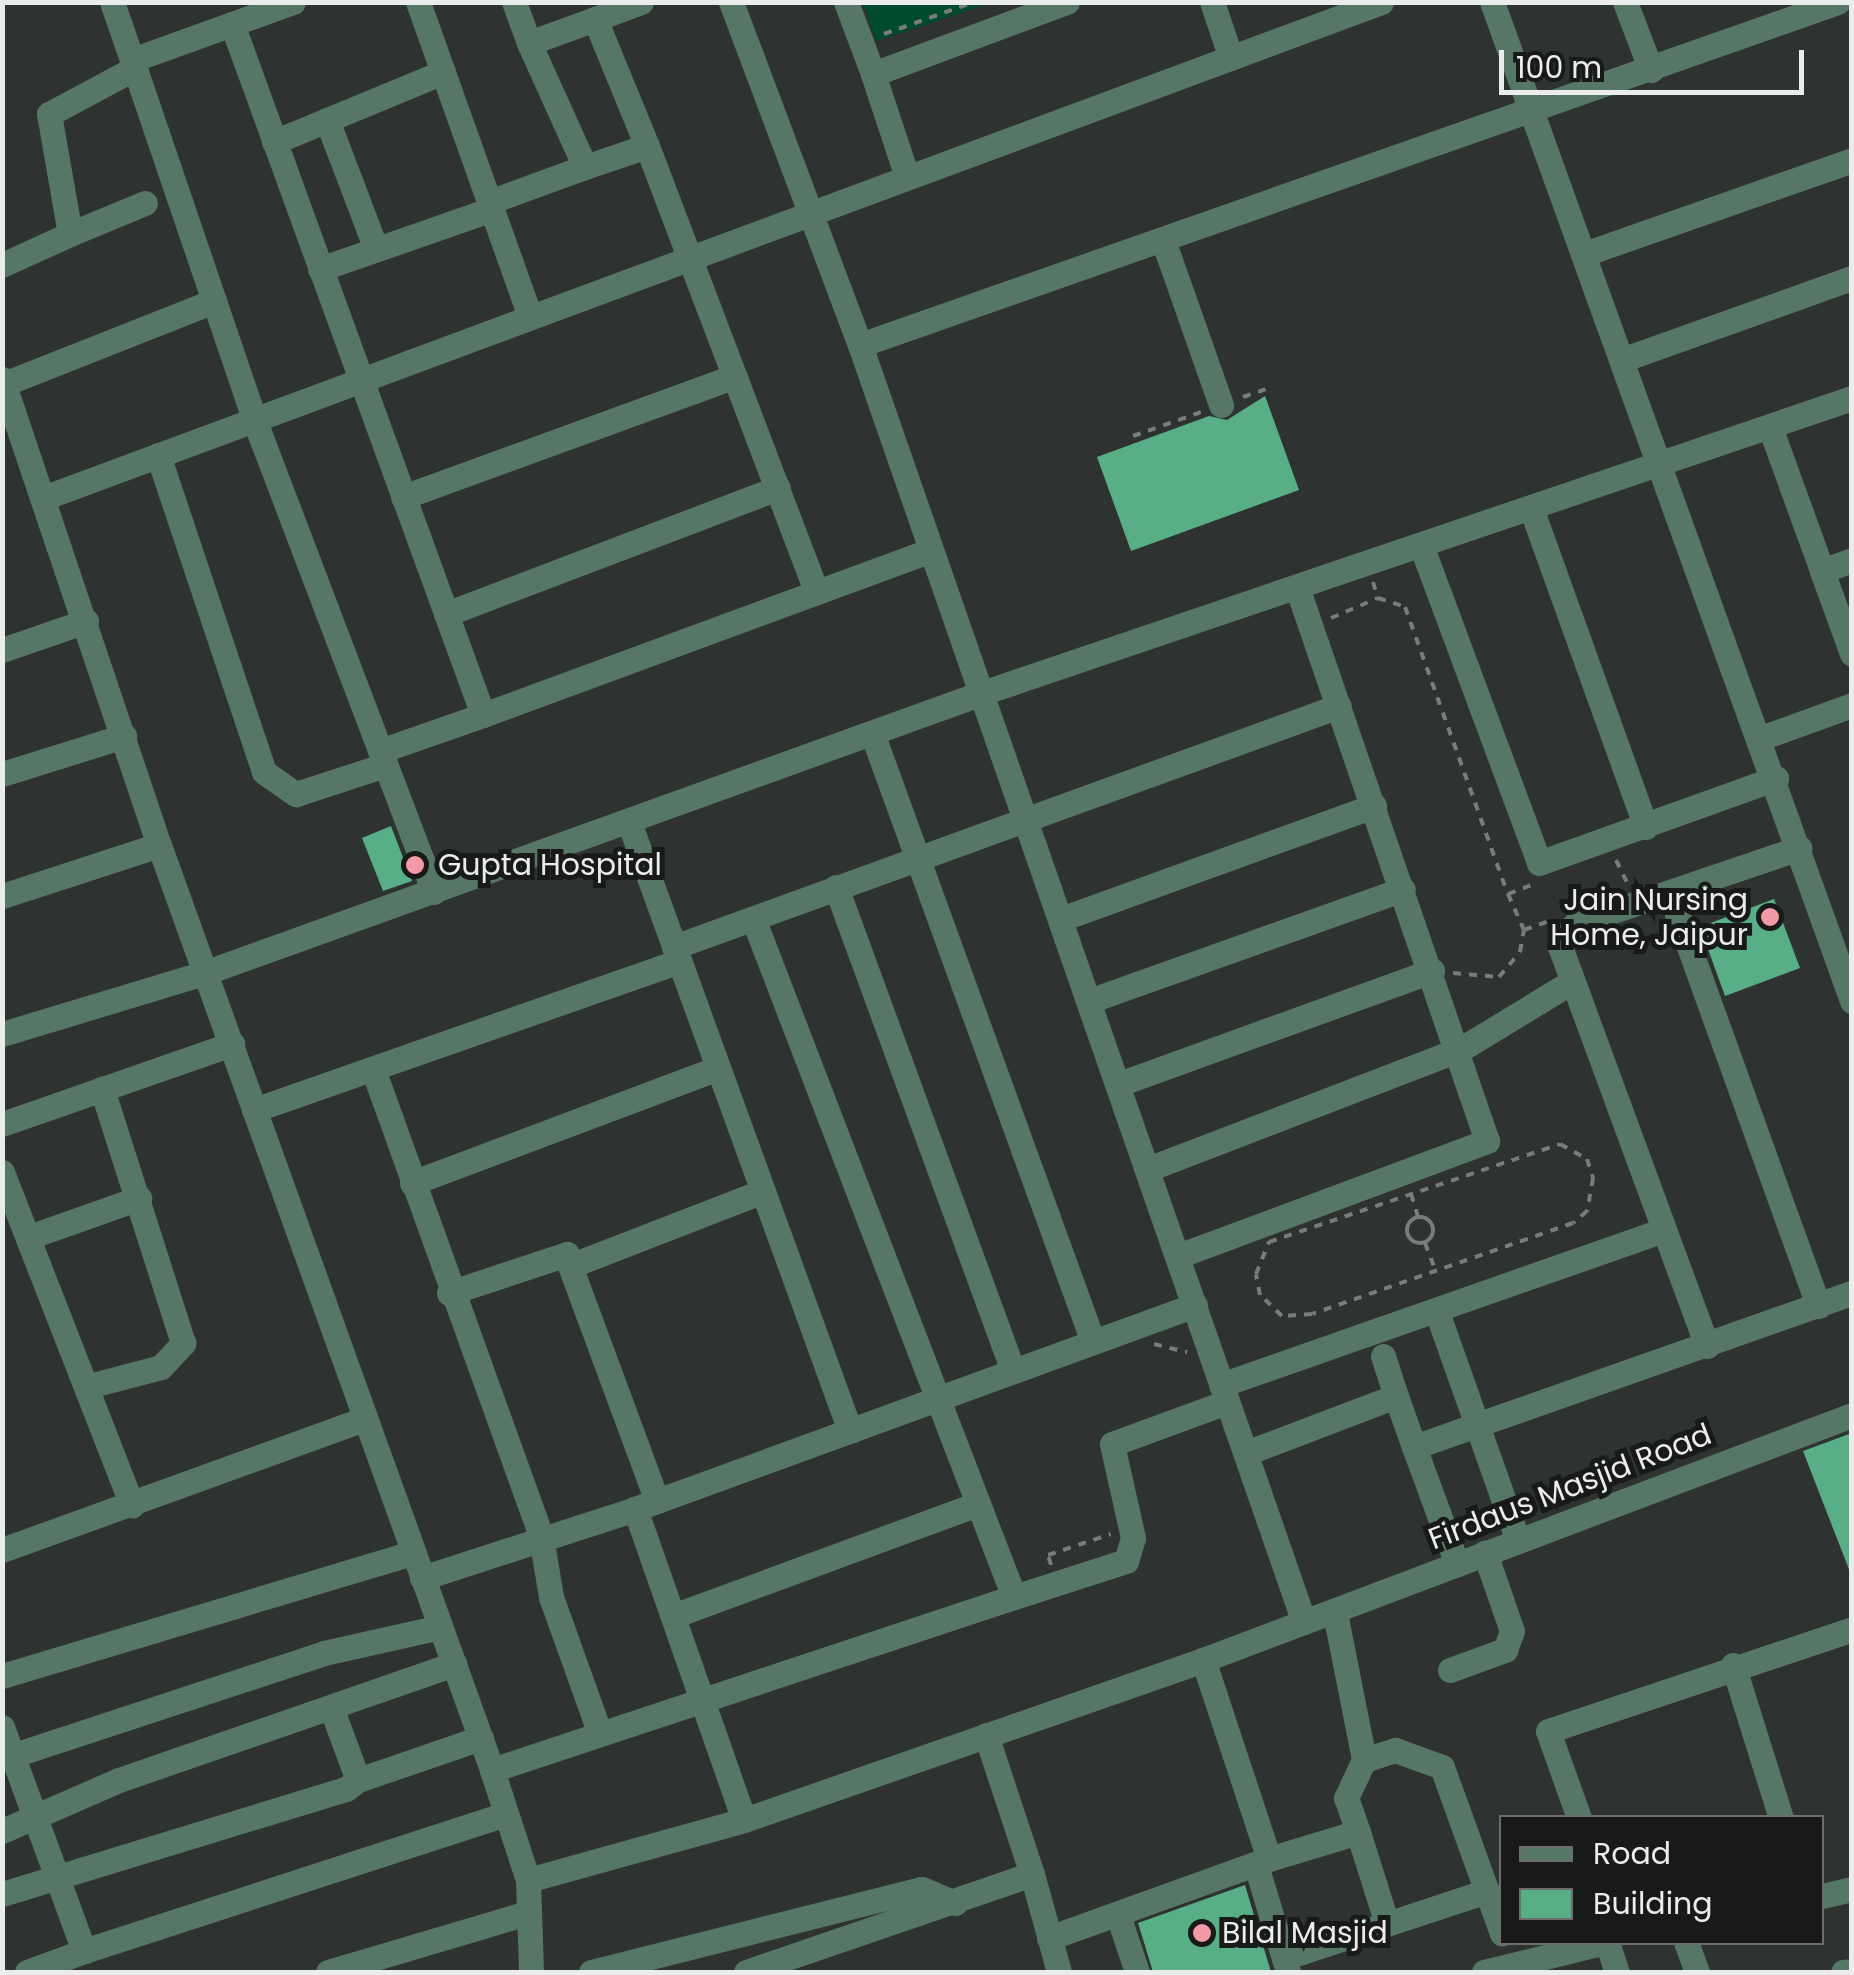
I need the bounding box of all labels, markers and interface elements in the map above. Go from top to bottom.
scale bar [1504,30,1809,92]
text: 100 m [1516,46,1602,89]
place label: Gupta Hospital [438,847,662,883]
marker: Gupta Hospital [402,852,428,878]
place label: Jain Nursing Home, Jaipur [1550,882,1748,952]
marker: Jain Nursing Home, Jaipur [1757,904,1783,930]
street label: Firdaus Masjid Road [1424,1416,1716,1558]
legend [1499,1815,1824,1945]
text: Road [1593,1832,1671,1875]
text: Building [1593,1882,1713,1925]
place label: Bilal Masjid [1222,1915,1388,1951]
marker: Bilal Masjid [1191,1922,1213,1944]

